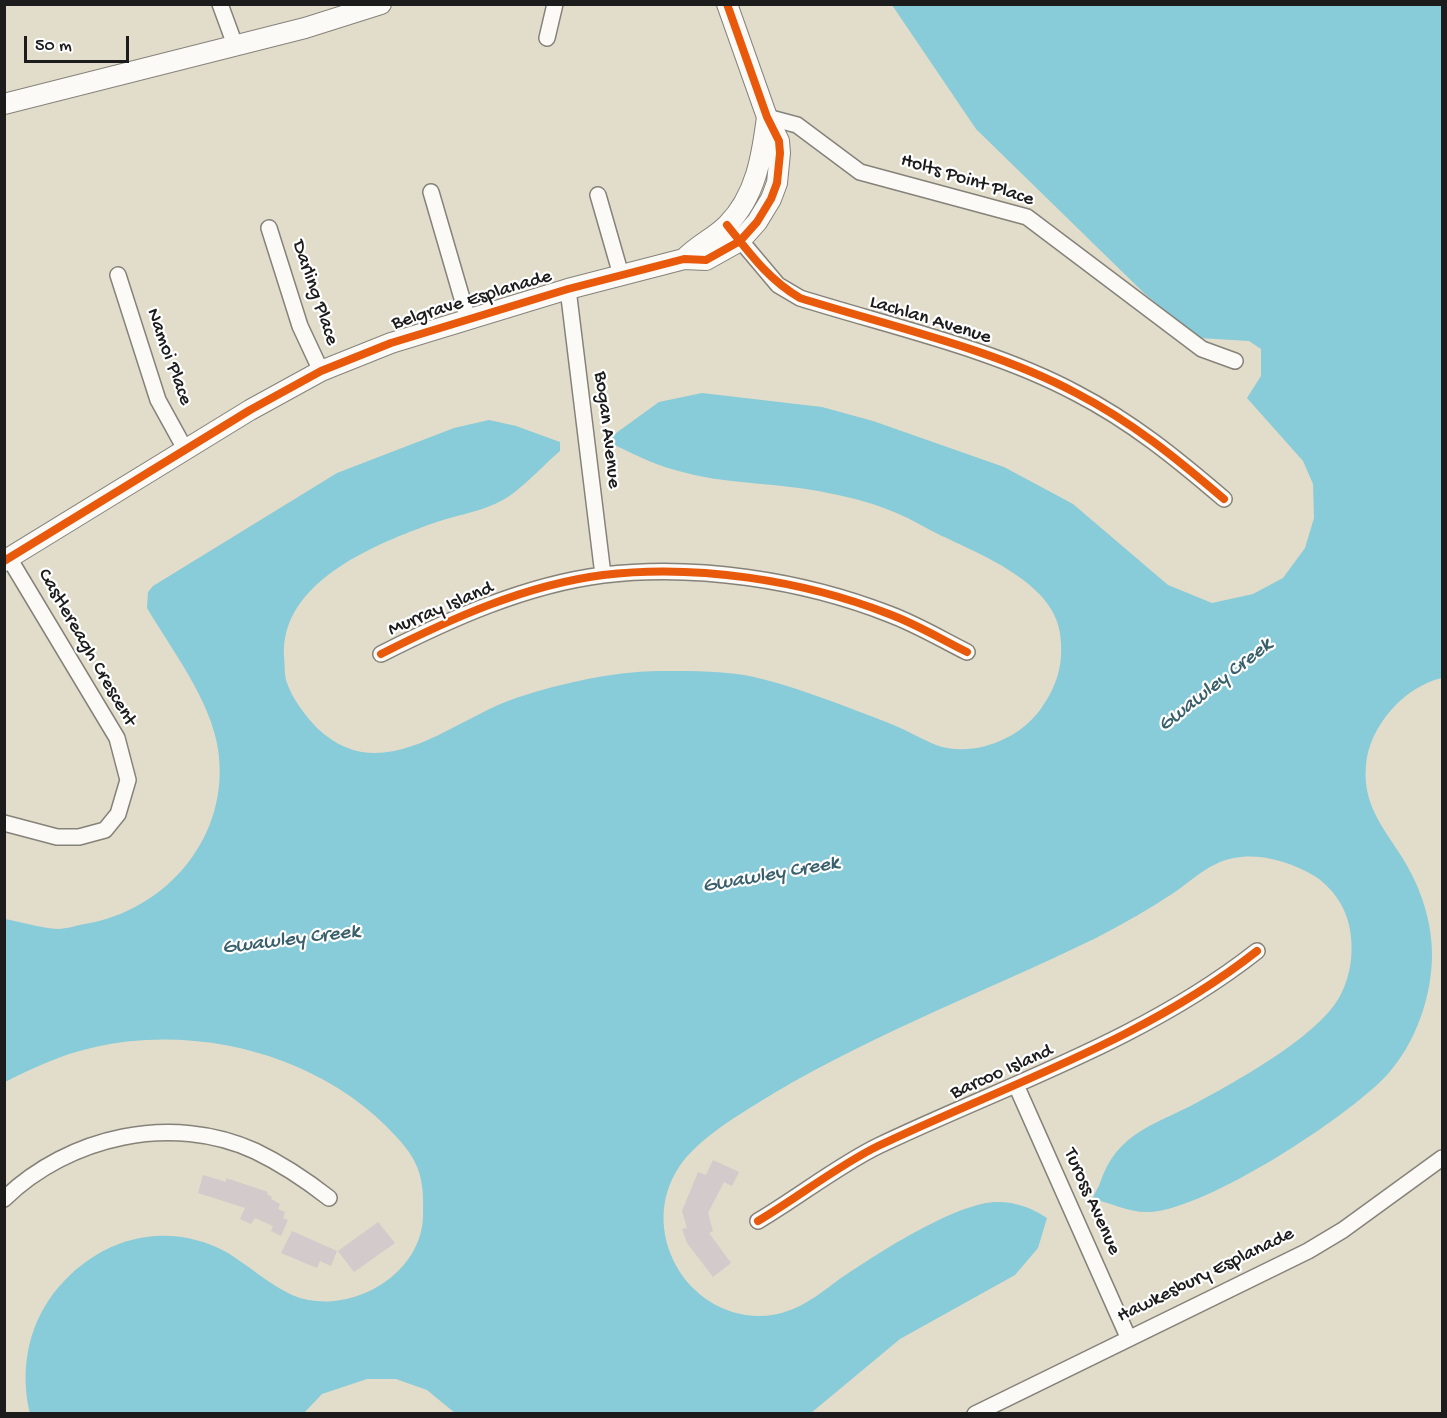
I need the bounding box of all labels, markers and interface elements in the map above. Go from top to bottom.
scale bar [27,24,132,62]
text: 50 m [35,36,72,57]
street label: Holts Point Place [897,149,1037,213]
street label: Darling Place [285,237,343,349]
street label: Belgrave Esplanade [389,265,555,337]
street label: Lachlan Avenue [866,291,994,351]
street label: Namoi Place [139,305,197,409]
street label: Bogan Avenue [587,370,625,490]
street label: Castlereagh Crescent [31,565,141,731]
street label: Murray Island [385,577,497,643]
water label: Gwawley Creek [1154,634,1278,738]
water label: Gwawley Creek [701,852,841,900]
water label: Gwawley Creek [221,920,361,962]
street label: Barcoo Island [947,1040,1057,1106]
street label: Tuross Avenue [1057,1145,1125,1259]
street label: Hawkesbury Esplanade [1114,1223,1298,1329]

